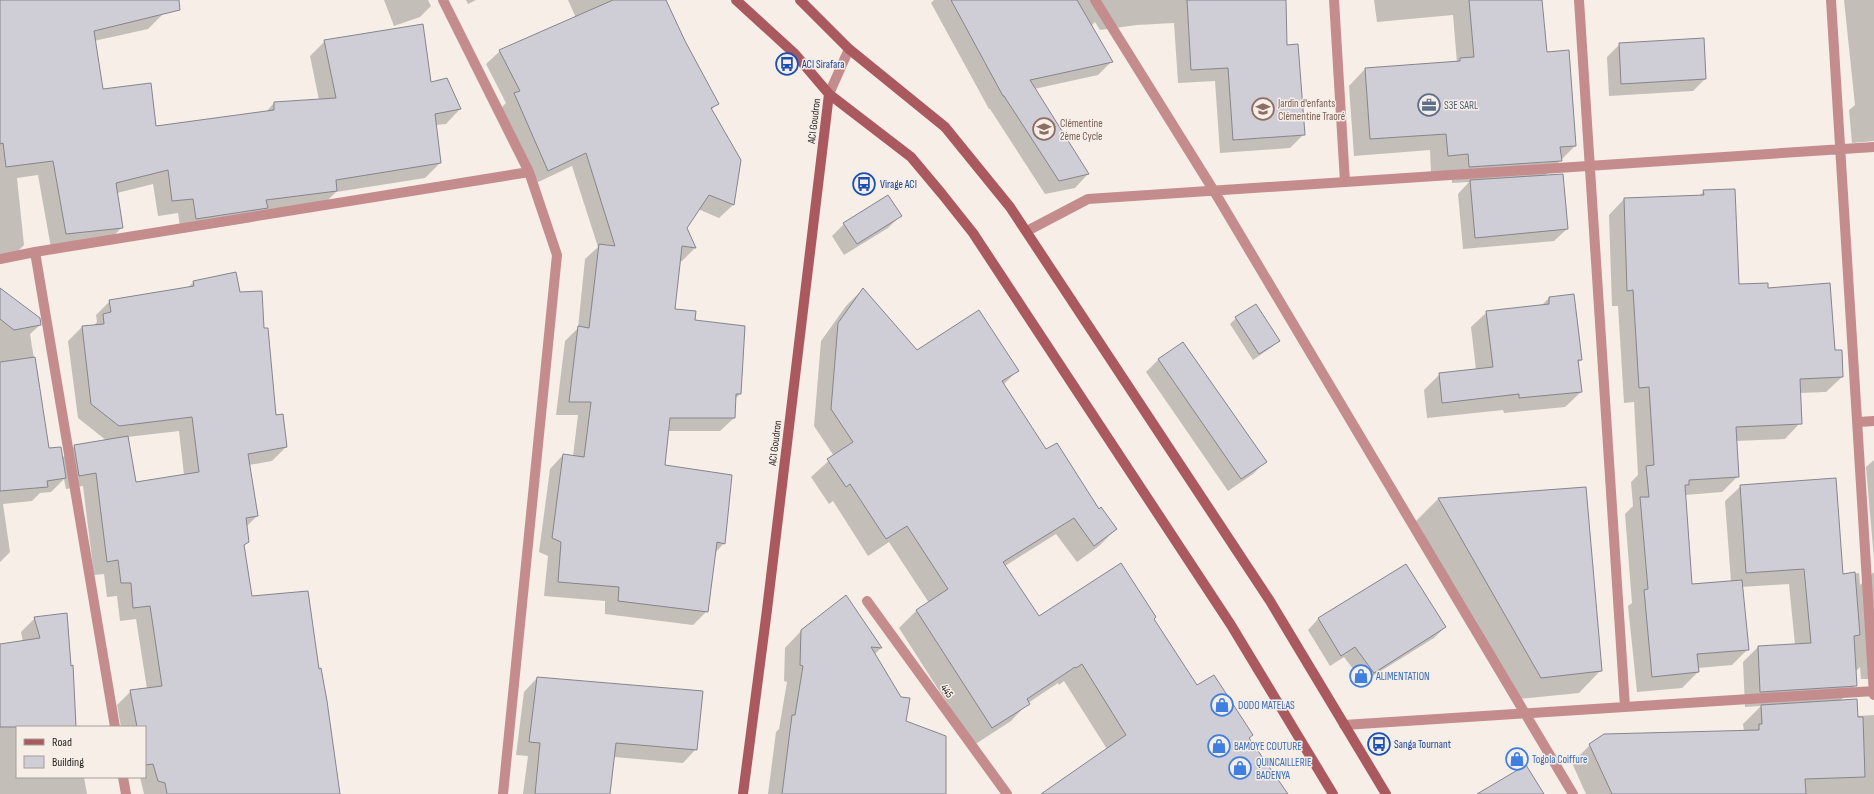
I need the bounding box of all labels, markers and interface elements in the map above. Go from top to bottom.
bus stop icon: ACI Sirafara [774,51,800,77]
place label: ACI Sirafara [801,58,844,71]
office icon: S3E SARL [1416,92,1442,118]
school or university icon: Jardin d'enfants Clémentine Traoré [1250,96,1276,122]
street label: ACI Goudron [805,97,823,145]
place label: Jardin d'enfants Clémentine Traoré [1277,97,1345,123]
place label: S3E SARL [1444,99,1478,112]
school or university icon: Clémentine 2ème Cycle [1031,116,1057,142]
place label: Clémentine 2ème Cycle [1060,117,1103,143]
bus stop icon: Virage ACI [851,171,877,197]
place label: Virage ACI [880,178,917,191]
street label: ACI Goudron [766,419,784,467]
shop icon: ALIMENTATION [1348,663,1374,689]
place label: ALIMENTATION [1375,670,1430,683]
street label: 445 [938,682,956,700]
shop icon: DODO MATELAS [1209,692,1235,718]
place label: DODO MATELAS [1238,699,1295,712]
legend [16,726,146,778]
bus stop icon: Sanga Tournant [1366,731,1392,757]
shop icon: BAMOYE COUTURE [1206,733,1232,759]
text: Road [52,735,72,750]
place label: Sanga Tournant [1394,738,1452,751]
place label: BAMOYE COUTURE [1234,740,1302,753]
shop icon: Togola Coiffure [1504,746,1530,772]
place label: Togola Coiffure [1532,753,1587,766]
text: Building [52,755,84,770]
shop icon: QUINCAILLERIE BADENYA [1227,755,1253,781]
place label: QUINCAILLERIE BADENYA [1256,756,1311,782]

